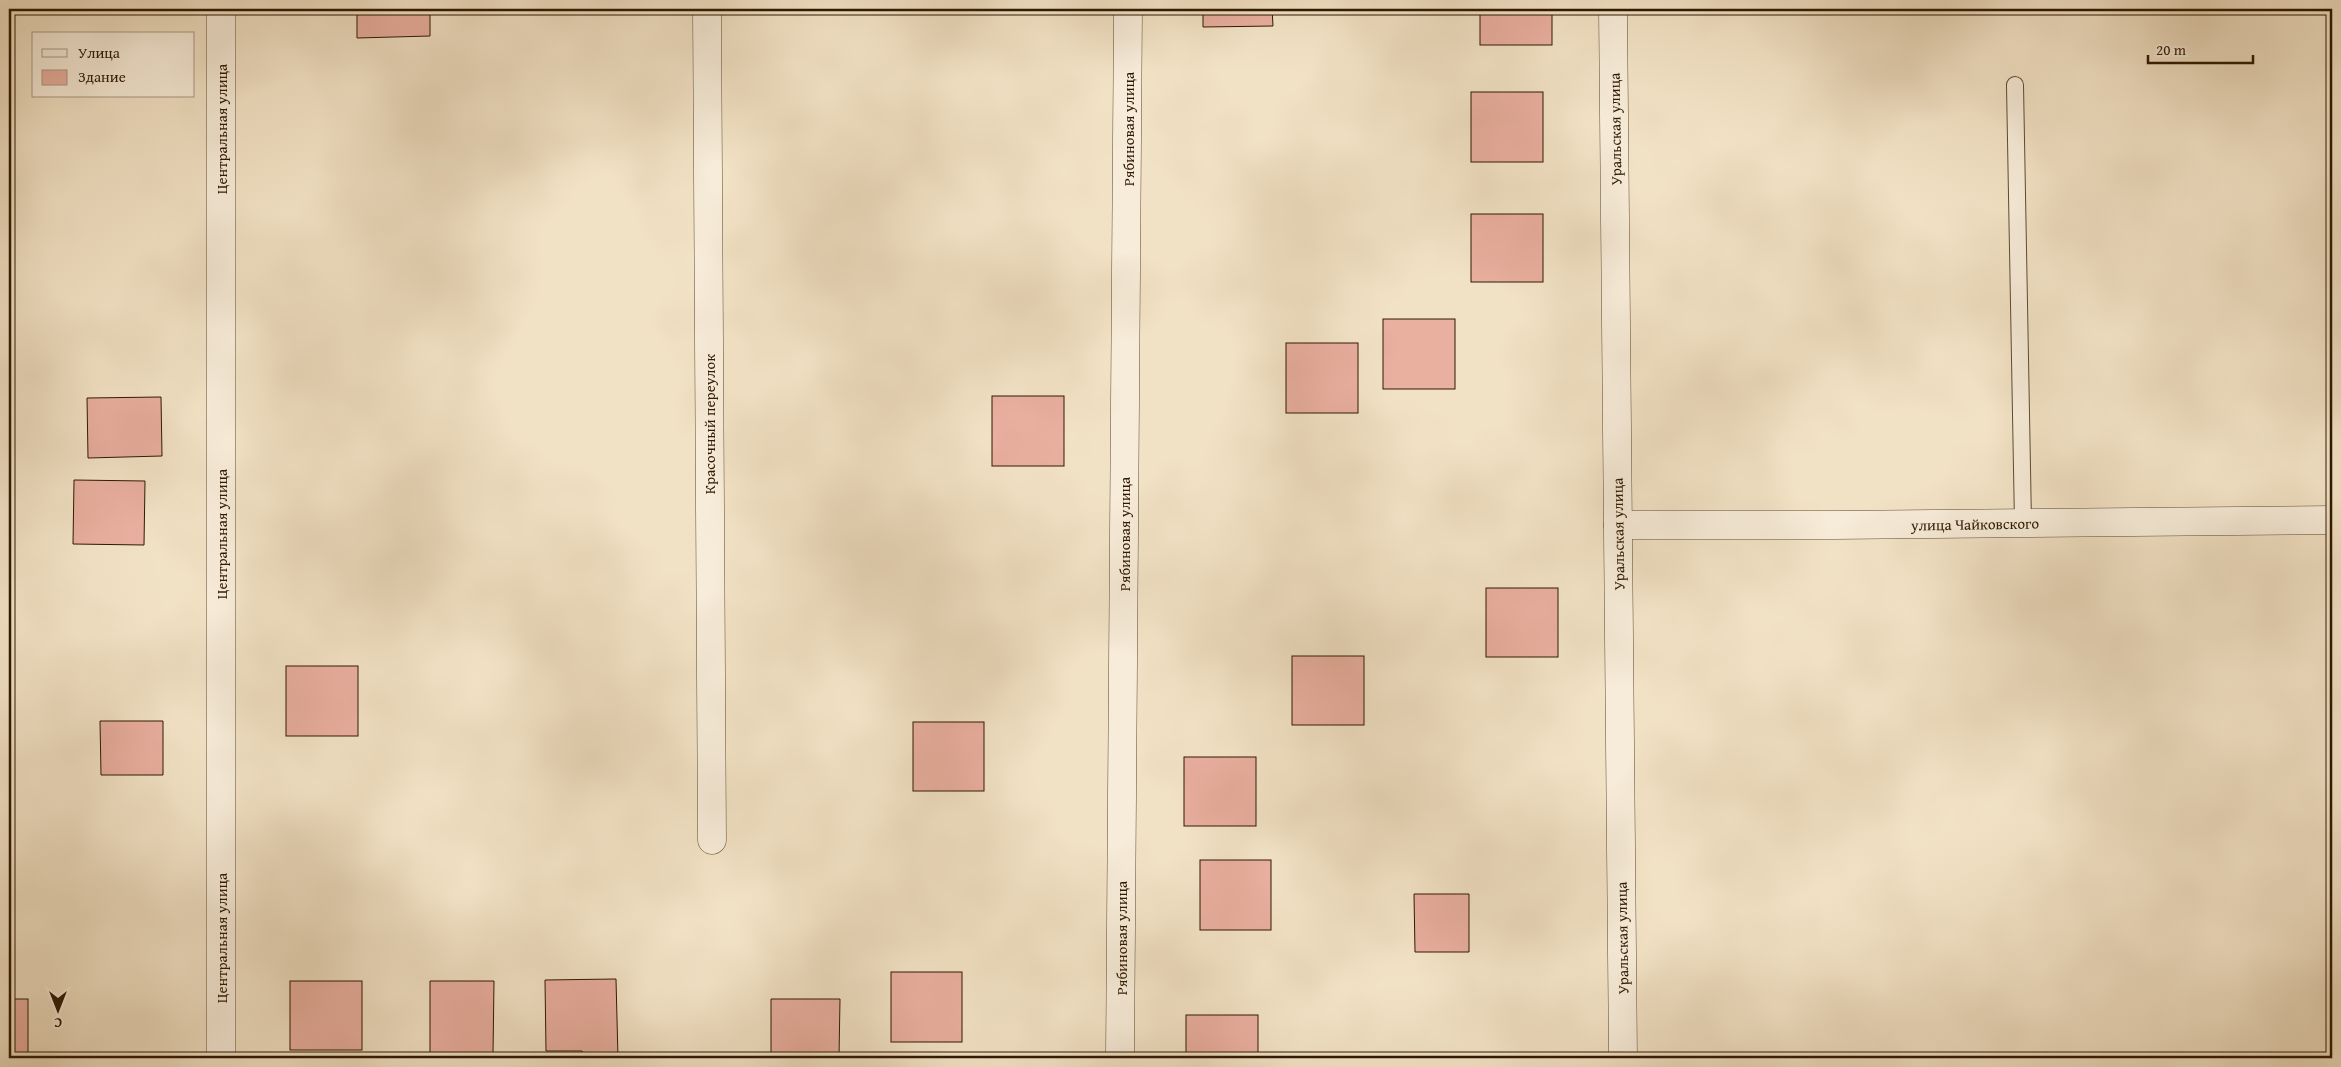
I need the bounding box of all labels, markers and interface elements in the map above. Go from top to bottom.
legend [32,32,195,98]
scale bar [2148,32,2254,64]
text: 20 m [2156,39,2187,60]
text: Улица [78,42,121,63]
street label: Центральная улица [211,63,232,194]
text: Здание [78,66,126,87]
street label: Рябиновая улица [1118,71,1139,186]
street label: Уральская улица [1604,72,1626,186]
street label: Красочный переулок [699,354,720,494]
street label: Центральная улица [211,468,232,599]
street label: Рябиновая улица [1114,476,1135,591]
street label: Уральская улица [1607,477,1629,591]
street label: улица Чайковского [1910,512,2040,536]
street label: Центральная улица [211,872,232,1003]
street label: Рябиновая улица [1111,880,1132,995]
street label: Уральская улица [1611,881,1633,995]
north arrow [32,984,82,1034]
text: С [54,1013,62,1033]

